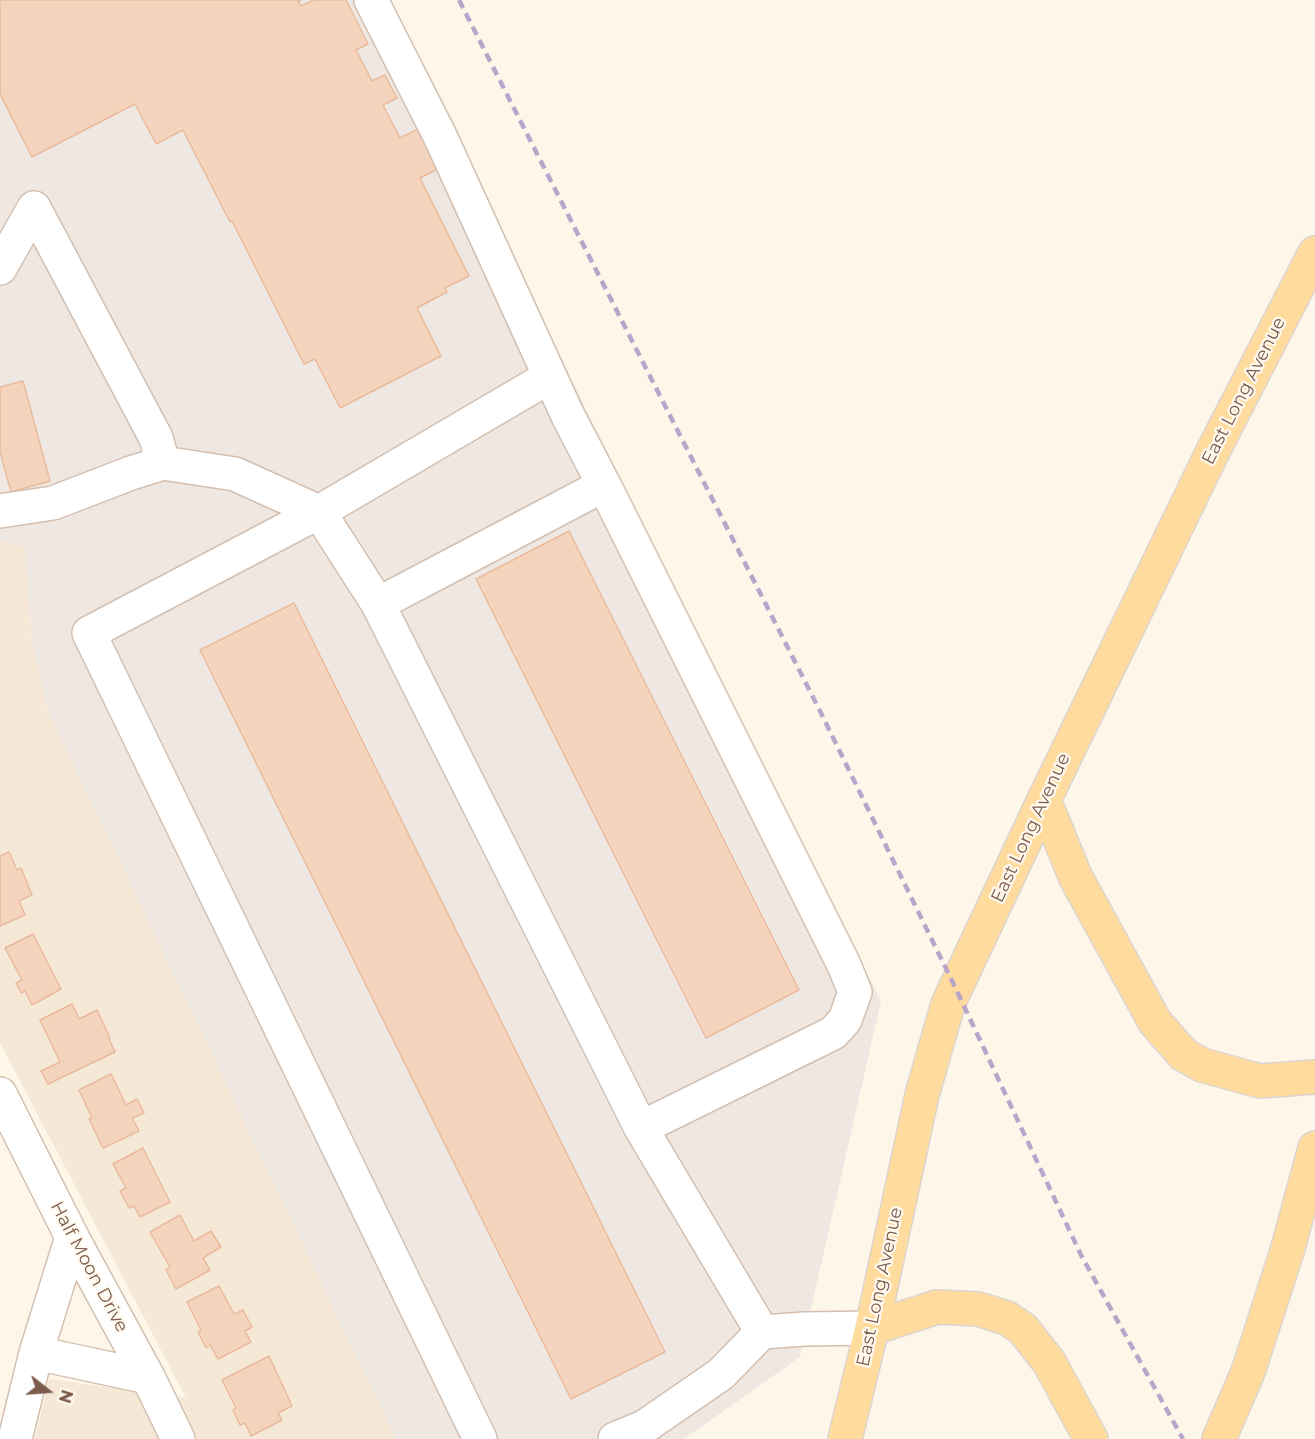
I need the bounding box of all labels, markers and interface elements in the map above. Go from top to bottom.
street label: East Long Avenue [1198,314,1290,468]
street label: East Long Avenue [987,750,1075,906]
street label: Half Moon Drive [45,1198,133,1336]
street label: East Long Avenue [853,1205,907,1369]
north arrow [18,1361,78,1421]
text: N [55,1387,77,1405]

